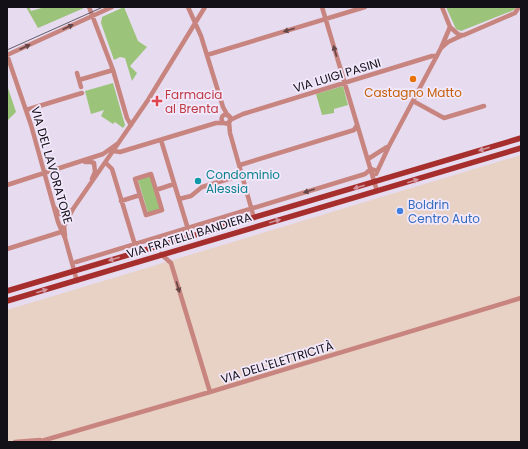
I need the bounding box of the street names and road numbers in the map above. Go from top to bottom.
street label: VIA LUIGI PASINI [291,54,383,96]
street label: VIA DEL LAVORATORE [27,105,77,225]
street label: VIA FRATELLI BANDIERA [124,208,254,262]
street label: VIA DELL'ELETTRICITÀ [219,337,335,387]

